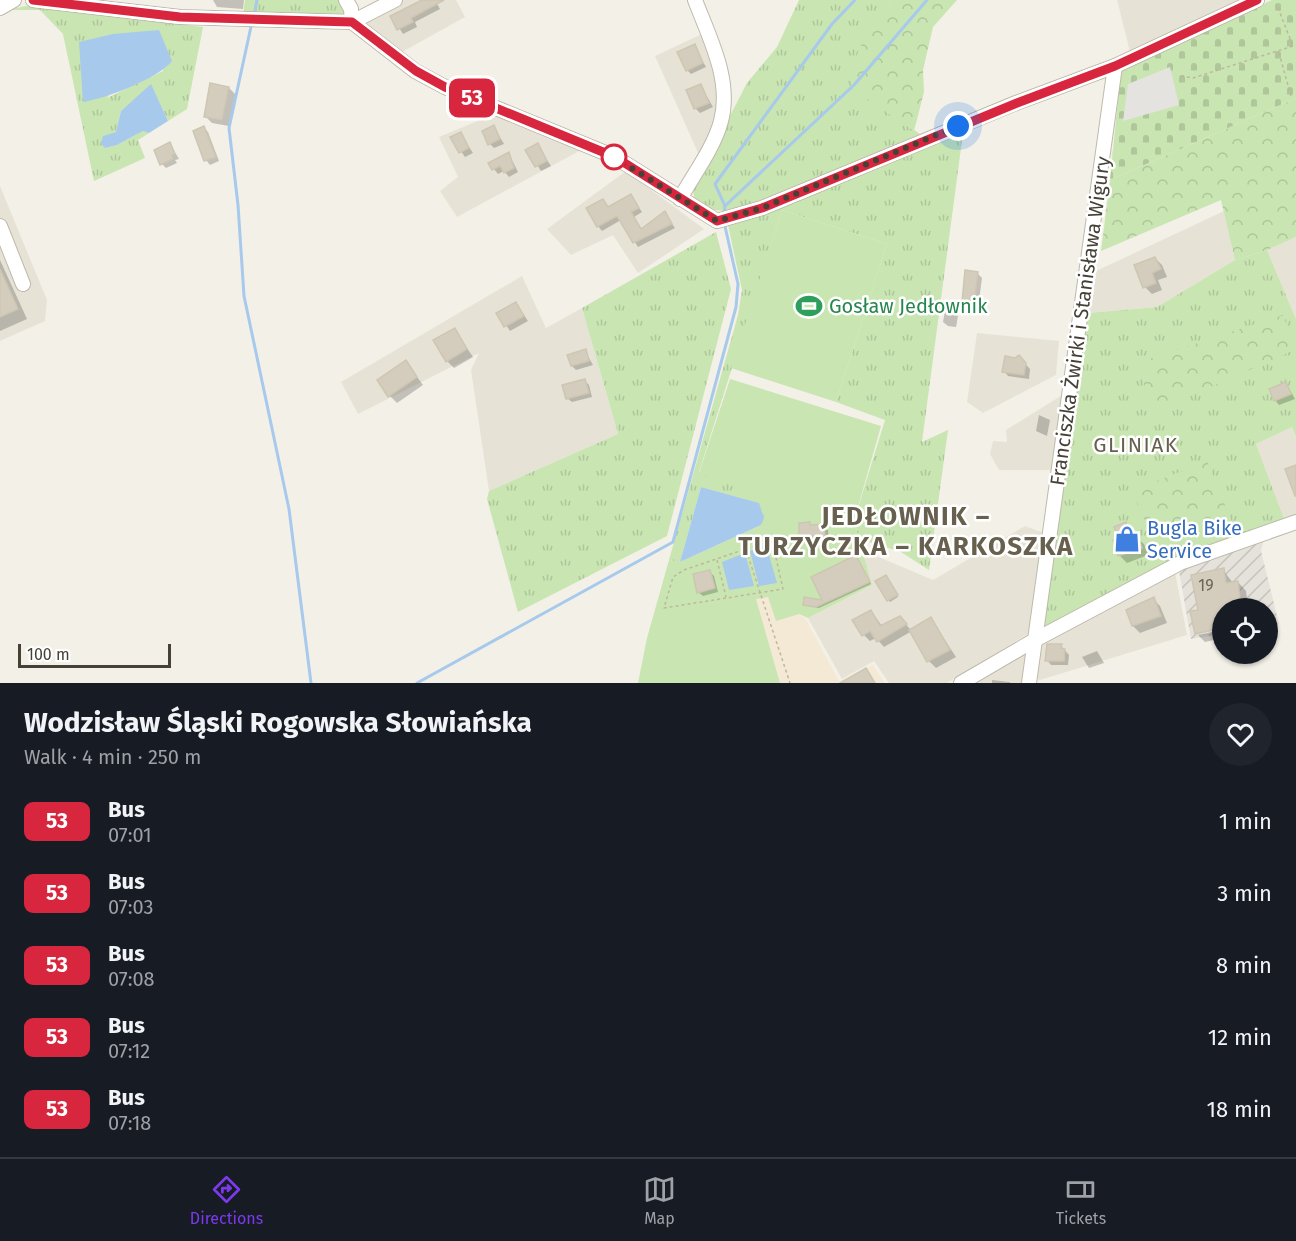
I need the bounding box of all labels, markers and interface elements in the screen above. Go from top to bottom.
line badge: 53 [445,78,499,118]
text: 53 [461,85,483,111]
your location [943,111,973,141]
unlabelled marker [601,144,627,170]
street label: Franciszka Żwirki i Stanisława Wigury [1045,155,1115,487]
sports icon: Gosław Jedłownik [794,291,824,321]
place label: Gosław Jedłownik [829,294,988,318]
district label: GLINIAK [1093,432,1179,458]
district label: JEDŁOWNIK – TURZYCZKA – KARKOSZKA [738,501,1074,562]
place label: Bugla Bike Service [1147,516,1242,563]
shop icon: Bugla Bike Service [1112,524,1142,554]
house number: 19 [1198,576,1214,595]
map controls [1212,598,1278,664]
button: locate [1212,598,1278,664]
scale bar [18,641,171,668]
text: 100 m [27,645,70,664]
button: heart [1209,703,1272,766]
text: Wodzisław Śląski Rogowska Słowiańska [24,706,532,739]
text: Walk · 4 min · 250 m [24,745,201,769]
text: Bus [108,796,145,823]
text: 53 [46,808,68,834]
text: 1 min [1219,808,1272,835]
text: 07:01 [108,823,152,847]
text: Bus [108,868,145,895]
text: 53 [46,880,68,906]
text: 3 min [1217,880,1272,907]
text: 07:03 [108,895,153,919]
text: Bus [108,940,145,967]
text: 53 [46,952,68,978]
text: 8 min [1216,952,1272,979]
text: 07:08 [108,967,155,991]
text: Bus [108,1012,145,1039]
text: 53 [46,1024,68,1050]
text: 12 min [1208,1024,1272,1051]
text: 07:12 [108,1039,150,1063]
text: Bus [108,1084,145,1111]
text: 53 [46,1096,68,1122]
text: 18 min [1207,1096,1272,1123]
text: 07:18 [108,1111,151,1135]
tab: Directions [190,1173,263,1228]
tab: Map [643,1173,676,1228]
tab: Tickets [1056,1173,1106,1228]

